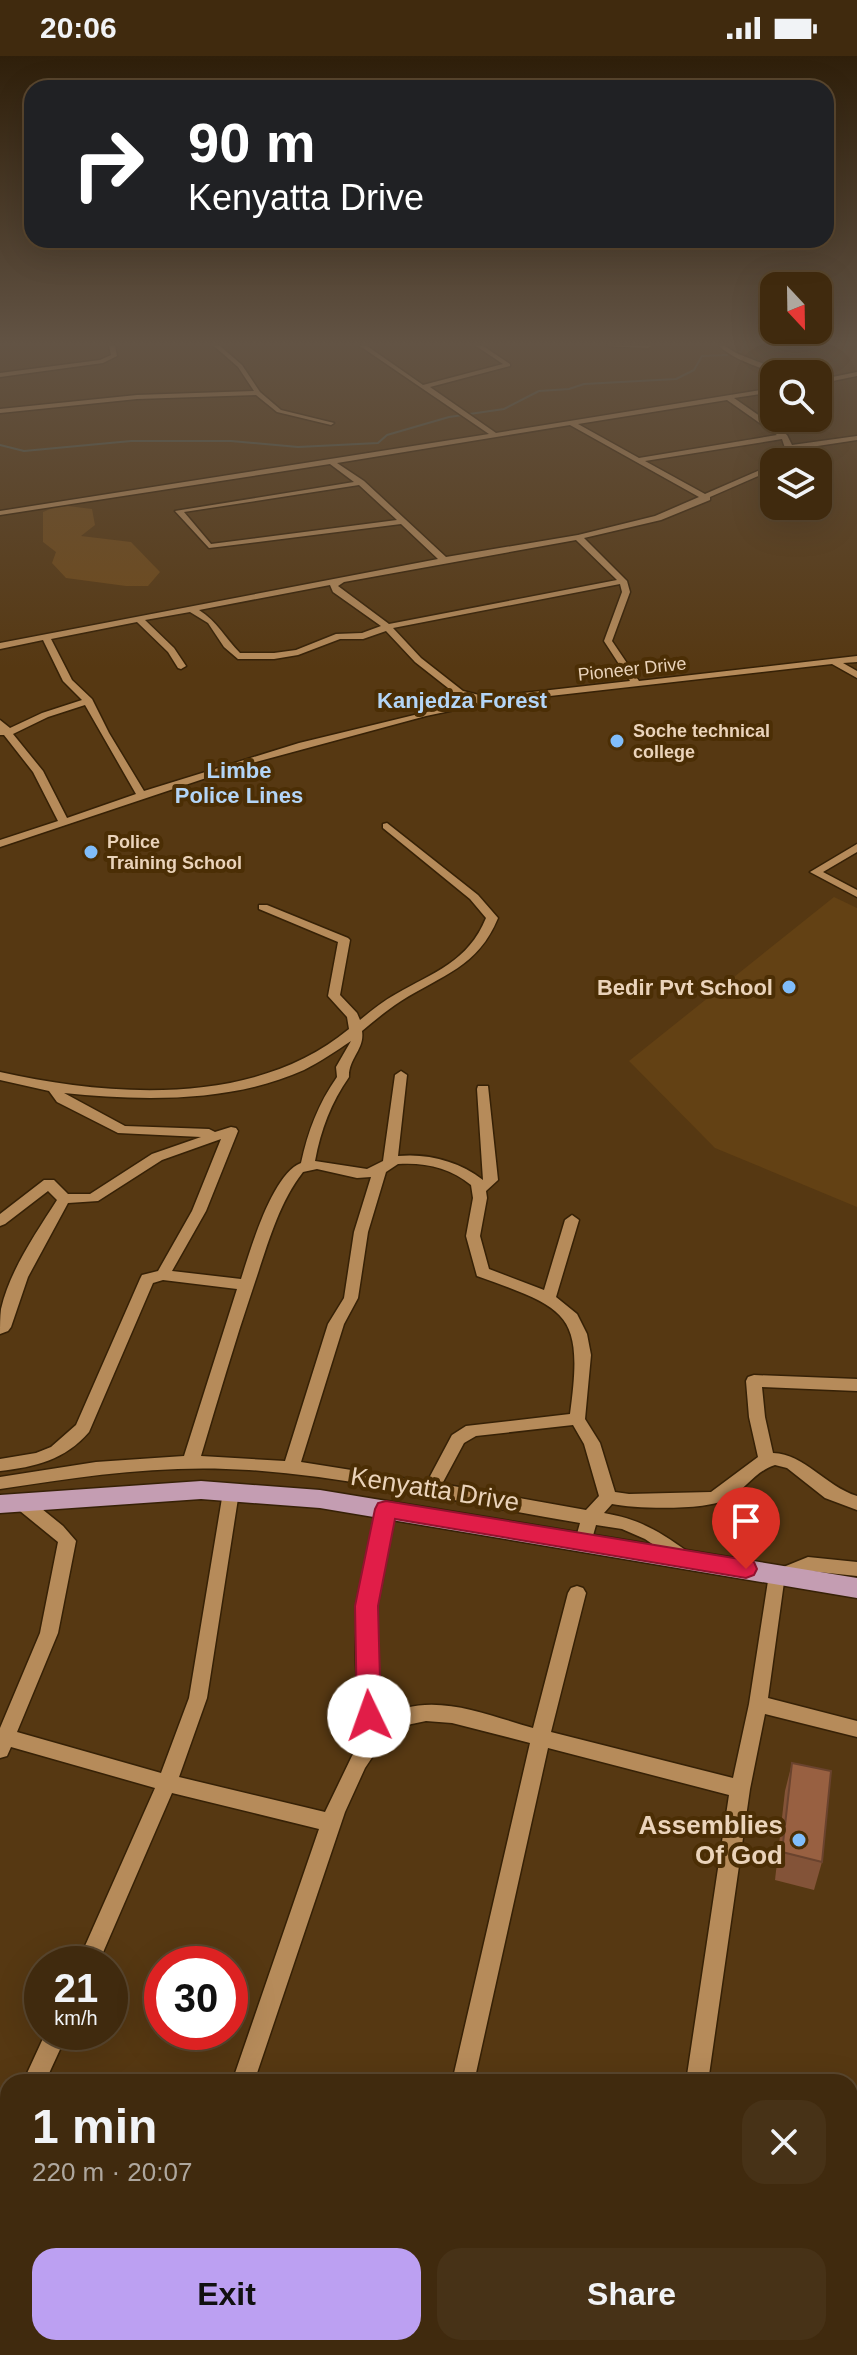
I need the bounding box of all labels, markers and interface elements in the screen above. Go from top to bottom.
text: 20:06 [40,11,117,44]
text: 90 m [188,111,316,174]
icon: right [56,112,160,216]
text: Kenyatta Drive [188,177,424,218]
north arrow [760,272,832,344]
map controls [760,272,832,520]
button: search [760,360,832,432]
button: layers [760,448,832,520]
street label: Pioneer Drive [577,653,687,685]
district label: Kanjedza Forest [377,688,548,713]
place label: Soche technical college [633,721,770,762]
marker: Soche technical college [608,732,626,750]
district label: Limbe Police Lines [175,758,303,808]
place label: Police Training School [107,832,242,873]
marker: Police Training School [82,843,100,861]
place label: Bedir Pvt School [597,975,773,1000]
marker: Bedir Pvt School [780,978,798,996]
street label: Kenyatta Drive [348,1461,522,1517]
pin [712,1487,780,1569]
icon: arrive [724,1499,768,1543]
position arrow [327,1674,411,1758]
place label: Assemblies Of God [638,1810,783,1870]
marker: Assemblies Of God [790,1831,808,1849]
speed limit sign: 30 [144,1946,248,2050]
text: 21 [54,1966,98,2010]
text: km/h [54,2007,98,2029]
text: 1 min [32,2100,157,2153]
button: close [742,2100,826,2184]
text: 220 m · 20:07 [32,2157,192,2187]
button: Exit [32,2248,421,2340]
button: Share [437,2248,826,2340]

